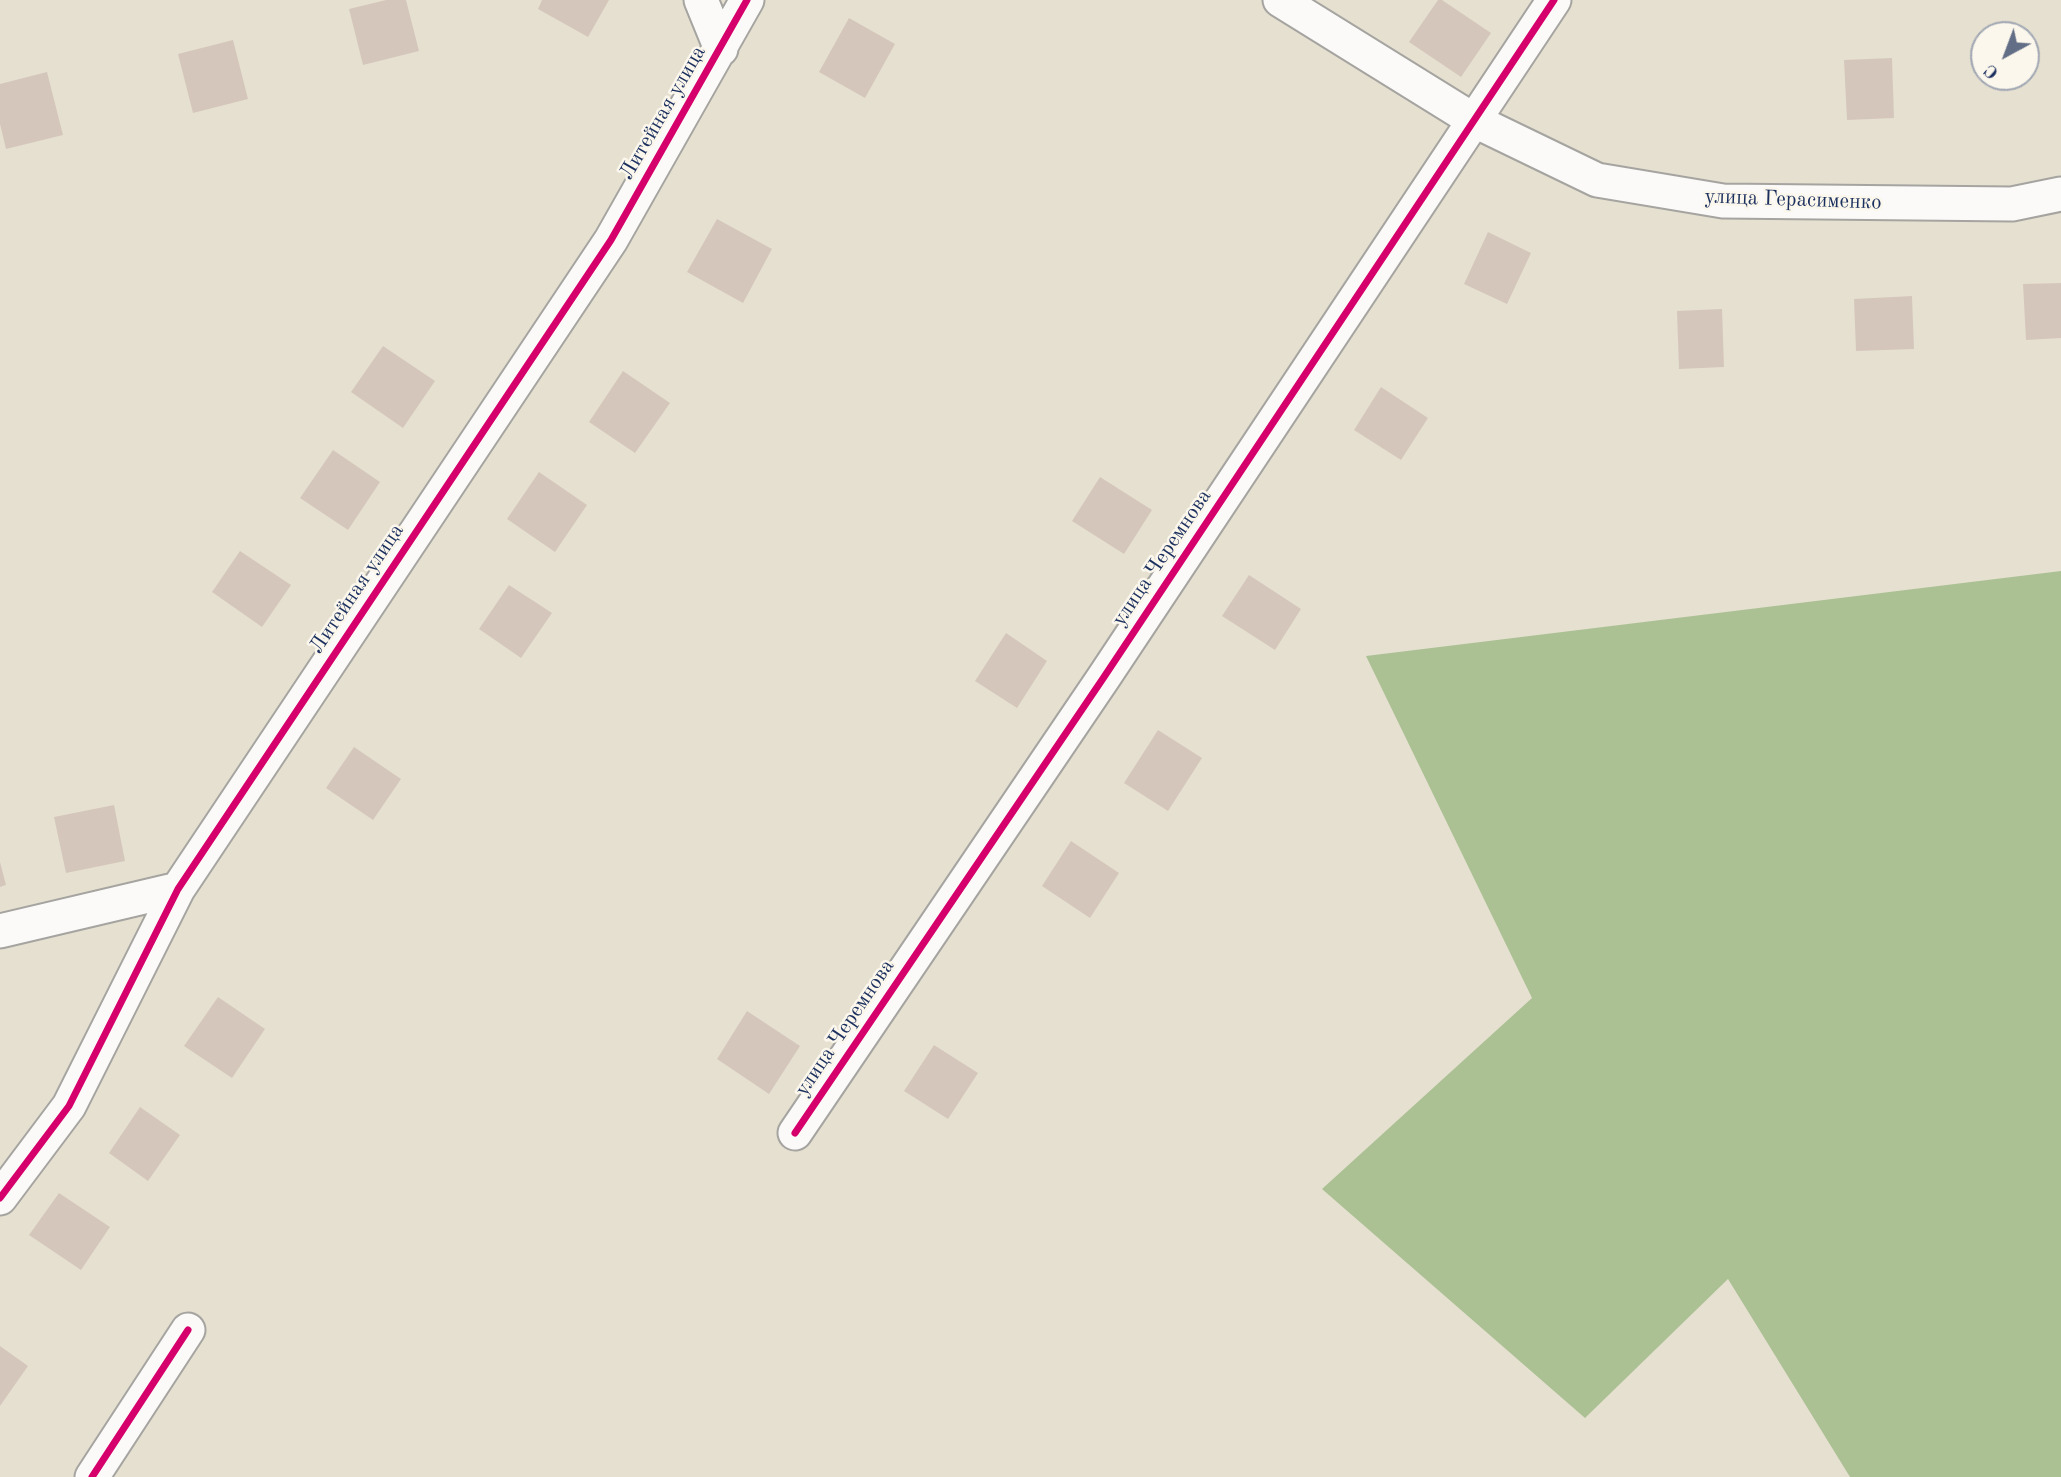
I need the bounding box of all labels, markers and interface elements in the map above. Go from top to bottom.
north arrow [1970,21,2040,91]
street label: Литейная улица [614,41,712,185]
text: С [1981,59,2003,82]
street label: улица Герасименко [1704,184,1882,216]
street label: улица Черемнова [1107,485,1217,631]
street label: Литейная улица [304,519,410,659]
street label: улица Черемнова [790,955,900,1101]

